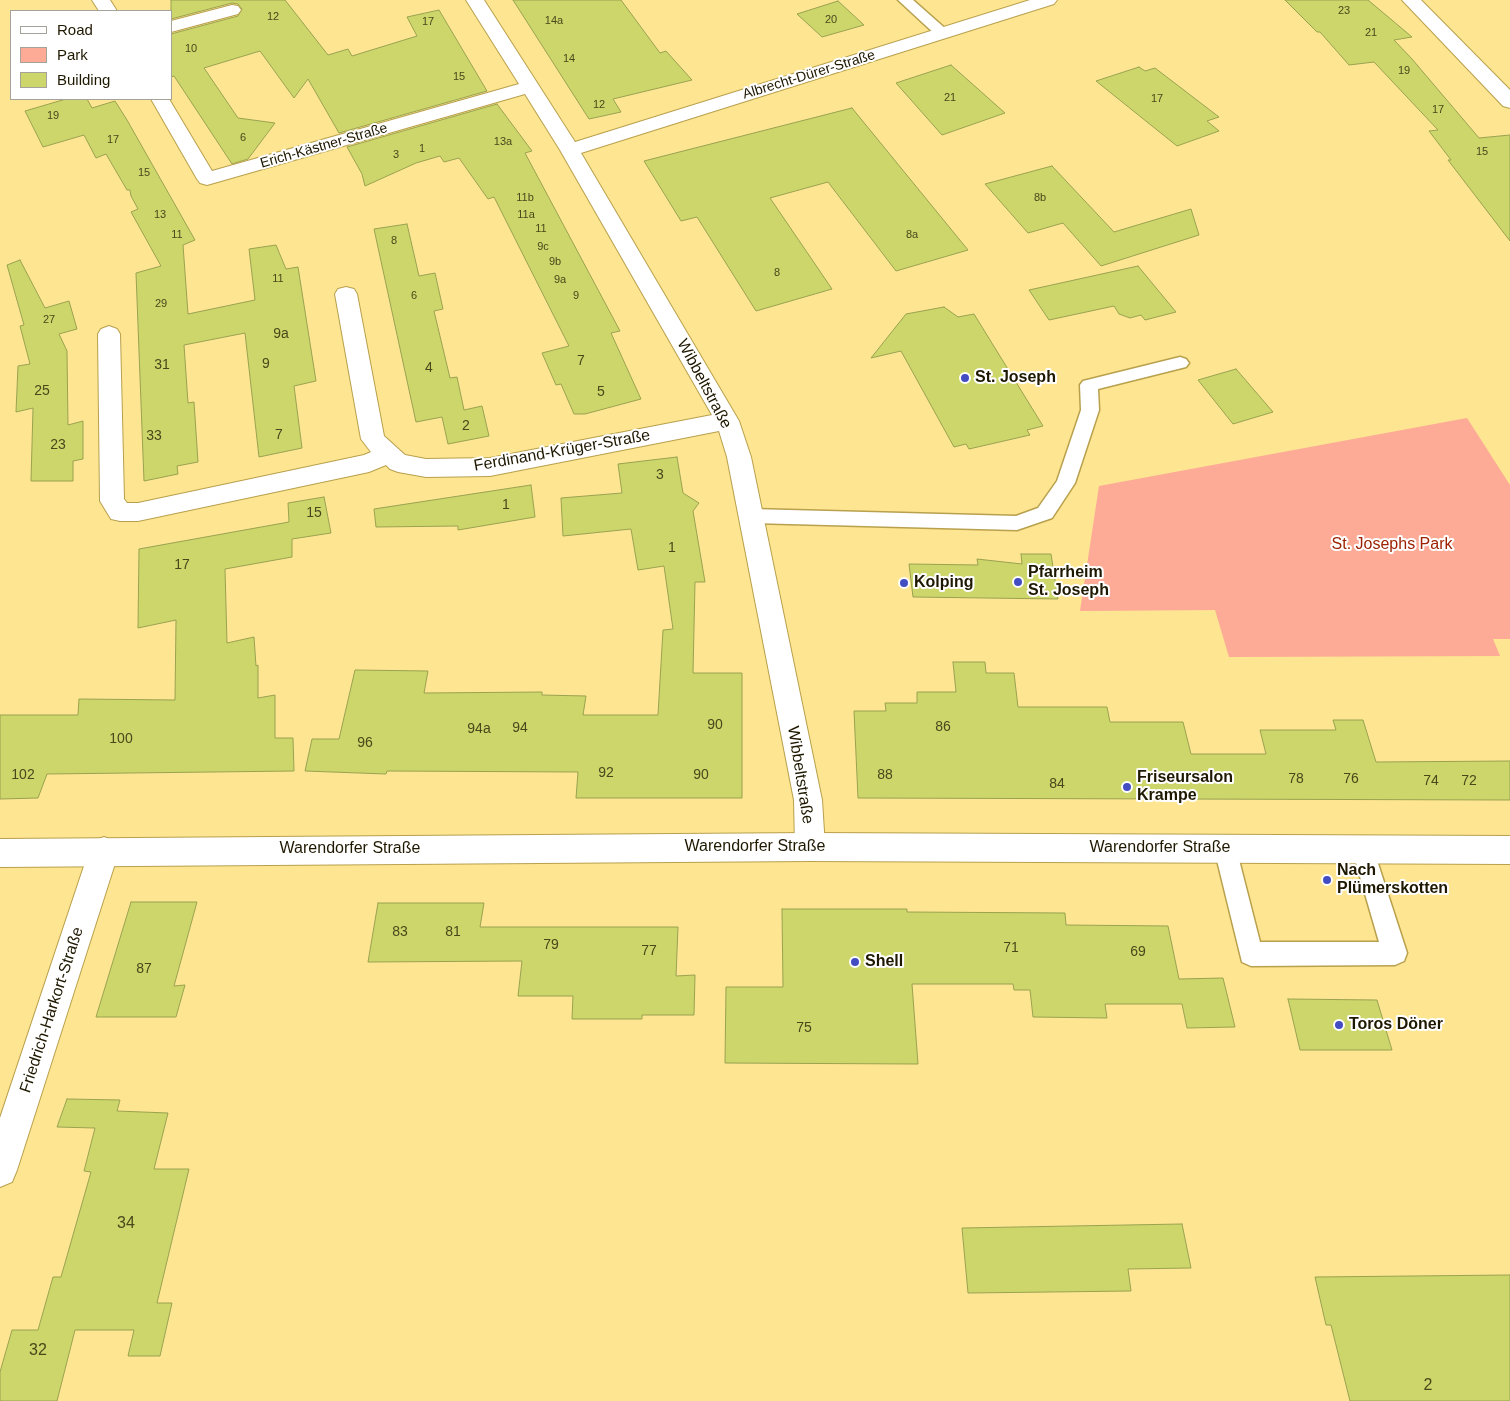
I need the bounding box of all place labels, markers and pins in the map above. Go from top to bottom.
place label: St. Joseph [975,368,1056,388]
marker: St. Joseph [959,372,971,384]
place label: Pfarrheim St. Joseph [1028,563,1109,601]
place label: Kolping [914,573,974,593]
marker: Pfarrheim St. Joseph [1012,576,1024,588]
marker: Kolping [898,577,910,589]
place label: Friseursalon Krampe [1137,768,1233,806]
marker: Friseursalon Krampe [1121,781,1133,793]
place label: Nach Plümerskotten [1337,861,1448,899]
marker: Nach Plümerskotten [1321,874,1333,886]
place label: Shell [865,952,903,972]
marker: Shell [849,956,861,968]
place label: Toros Döner [1349,1015,1443,1035]
marker: Toros Döner [1333,1019,1345,1031]

